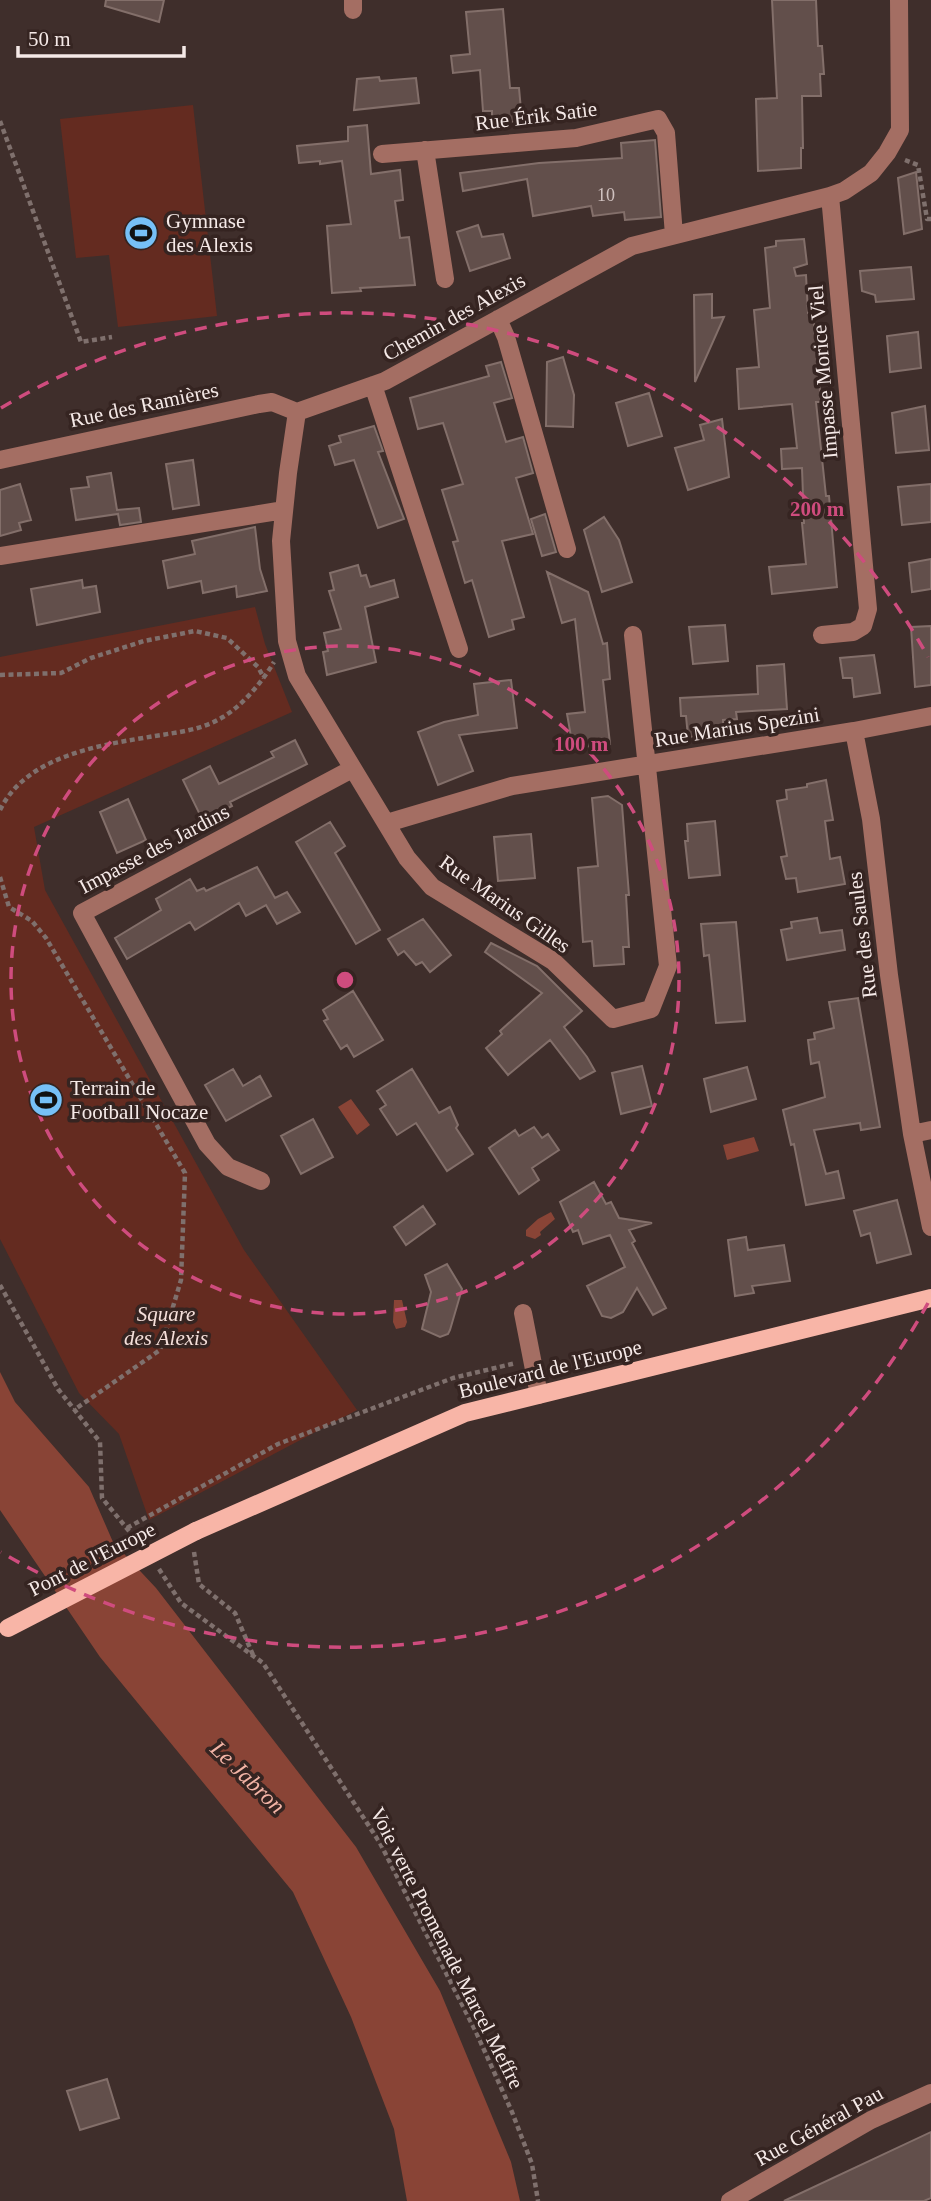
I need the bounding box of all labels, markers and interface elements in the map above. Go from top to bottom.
scale bar [18,14,184,58]
text: 50 m [28,27,71,51]
street label: Rue Érik Satie [474,97,598,135]
house number: 10 [597,185,615,205]
place label: Gymnase des Alexis [166,209,253,257]
sports icon: Gymnase des Alexis [122,214,160,252]
street label: Chemin des Alexis [379,268,529,366]
street label: Impasse Morice Viel [803,284,843,460]
street label: Rue des Ramières [67,377,221,433]
text: 200 m [790,497,845,521]
street label: Rue Marius Spezini [653,702,821,752]
text: 100 m [554,732,609,756]
street label: Impasse des Jardins [75,799,233,899]
street label: Rue Marius Gilles [435,850,575,958]
street label: Rue des Saules [842,870,882,1000]
centre of rings [333,968,357,992]
place label: Terrain de Football Nocaze [70,1076,208,1124]
sports icon: Terrain de Football Nocaze [27,1081,65,1119]
park label: Square des Alexis [124,1302,208,1350]
street label: Boulevard de l'Europe [456,1335,644,1403]
street label: Pont de l'Europe [25,1517,159,1601]
water label: Le Jabron [205,1735,290,1819]
street label: Voie verte Promenade Marcel Meffre [365,1803,529,2093]
street label: Rue Général Pau [751,2081,887,2171]

